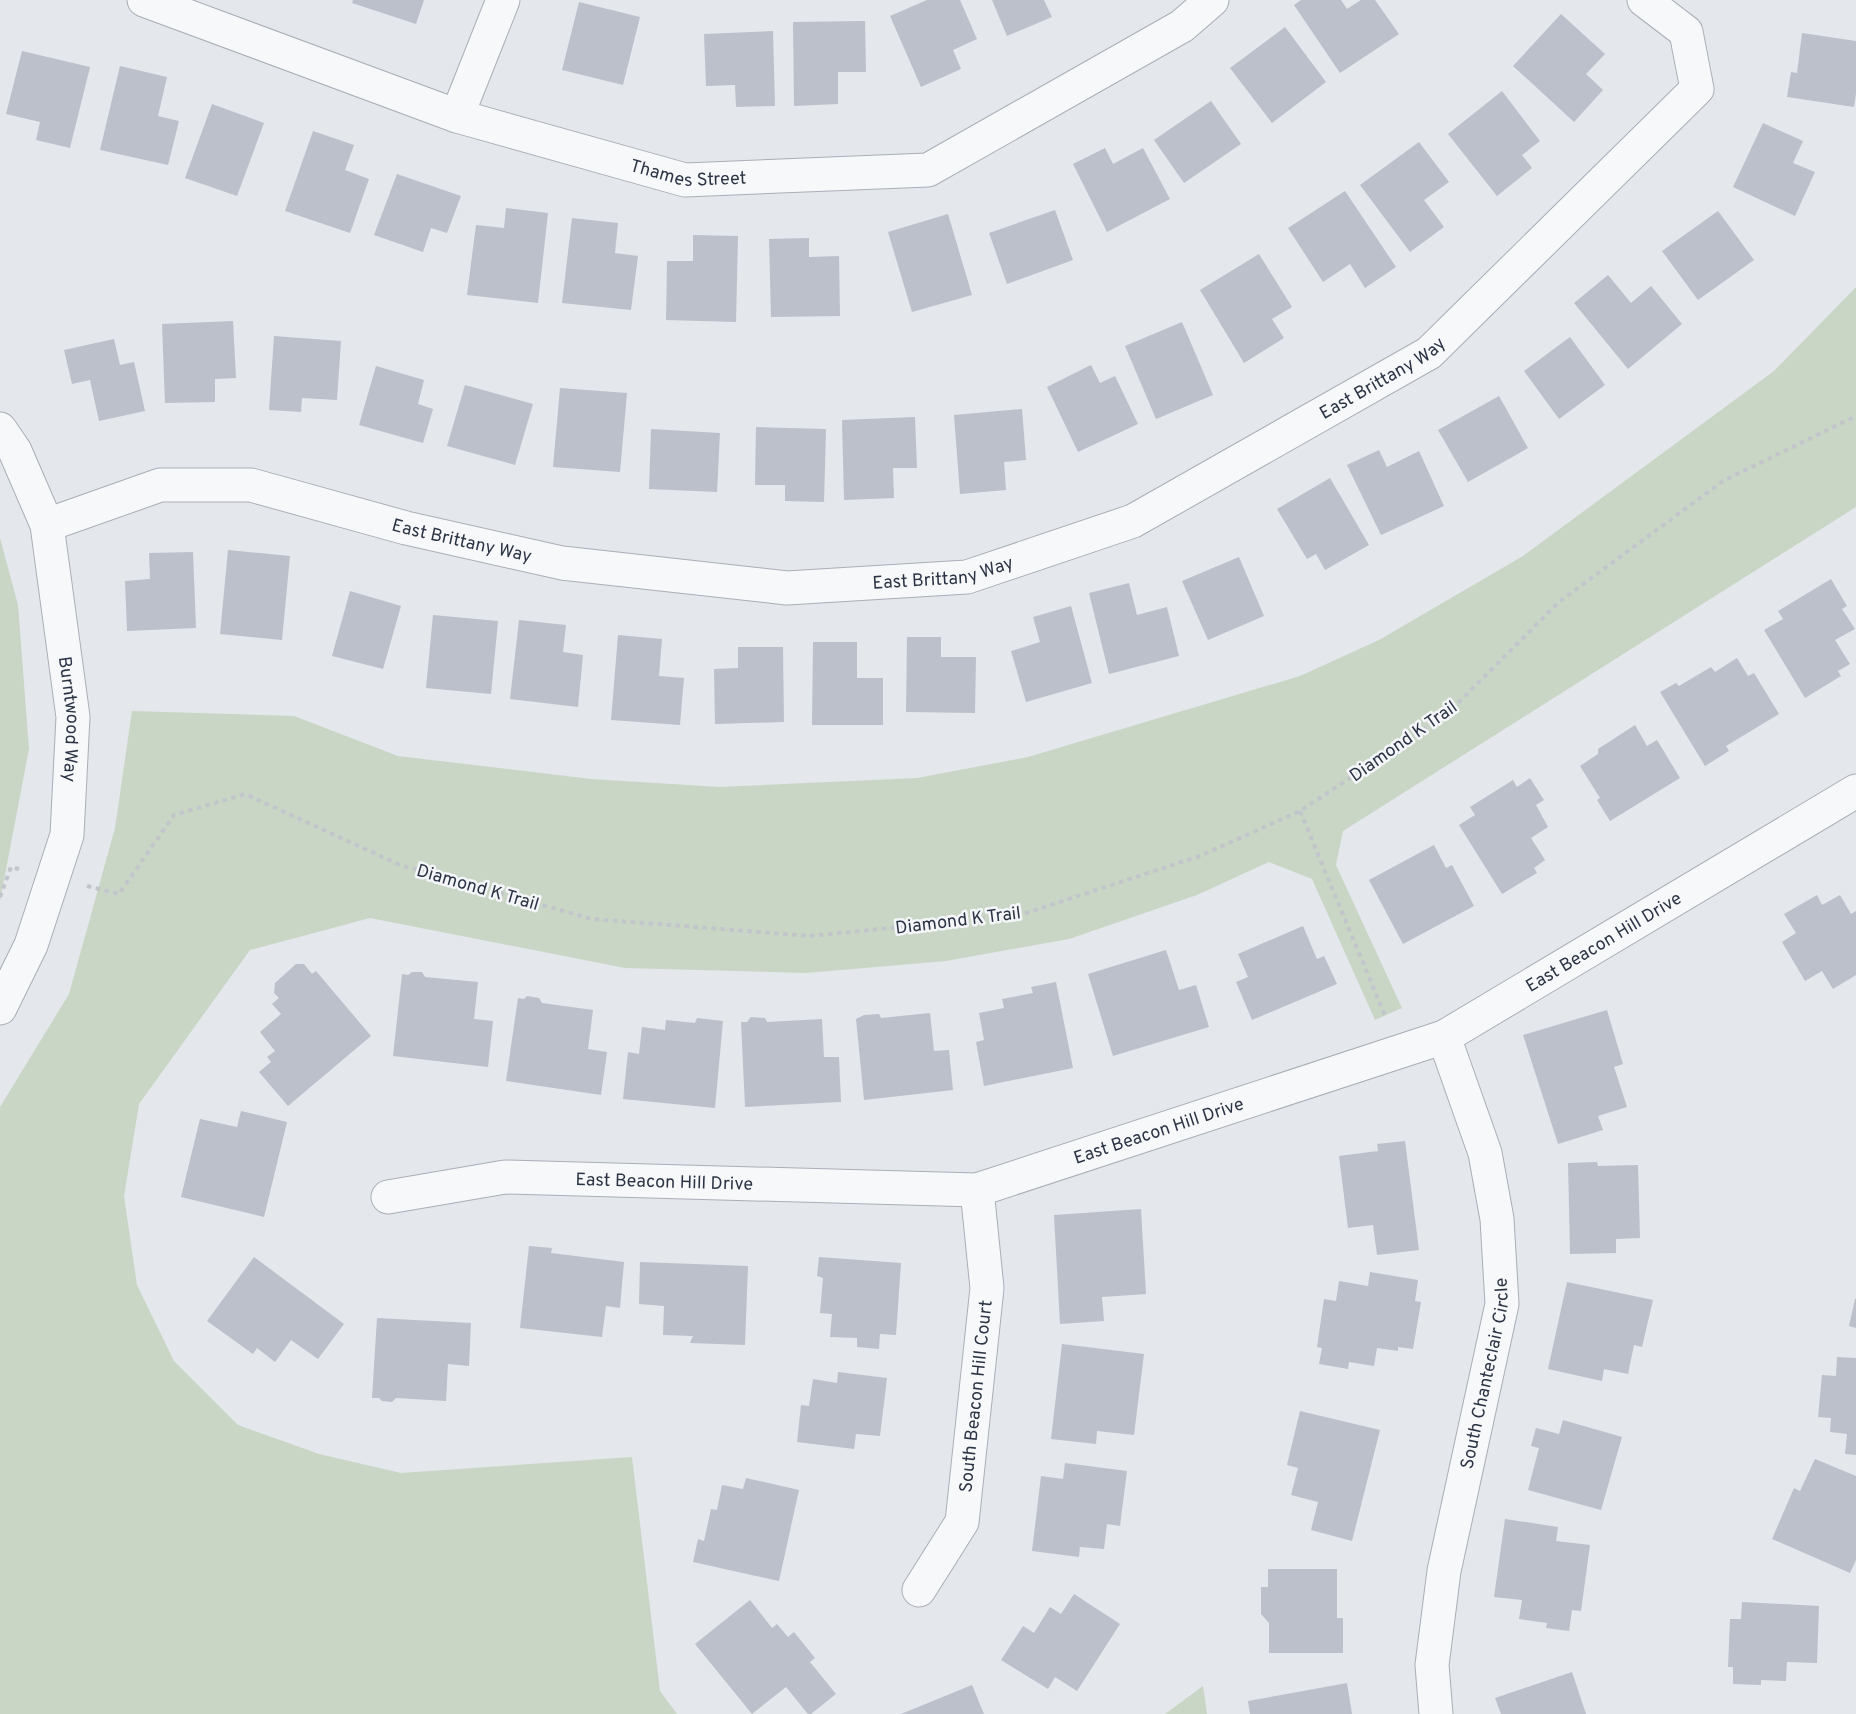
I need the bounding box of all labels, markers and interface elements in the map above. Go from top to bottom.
street label: Thames Street [627,155,747,193]
street label: East Brittany Way [1316,333,1451,426]
street label: East Brittany Way [389,515,534,569]
street label: East Brittany Way [872,552,1017,596]
street label: Burntwood Way [52,655,83,783]
street label: Diamond K Trail [1345,697,1462,788]
street label: Diamond K Trail [414,860,542,917]
street label: East Beacon Hill Drive [1522,888,1686,999]
street label: Diamond K Trail [894,902,1022,941]
street label: East Beacon Hill Drive [1071,1093,1247,1171]
street label: East Beacon Hill Drive [575,1169,753,1197]
street label: South Chanteclair Circle [1456,1277,1515,1471]
street label: South Beacon Hill Court [955,1299,999,1494]

